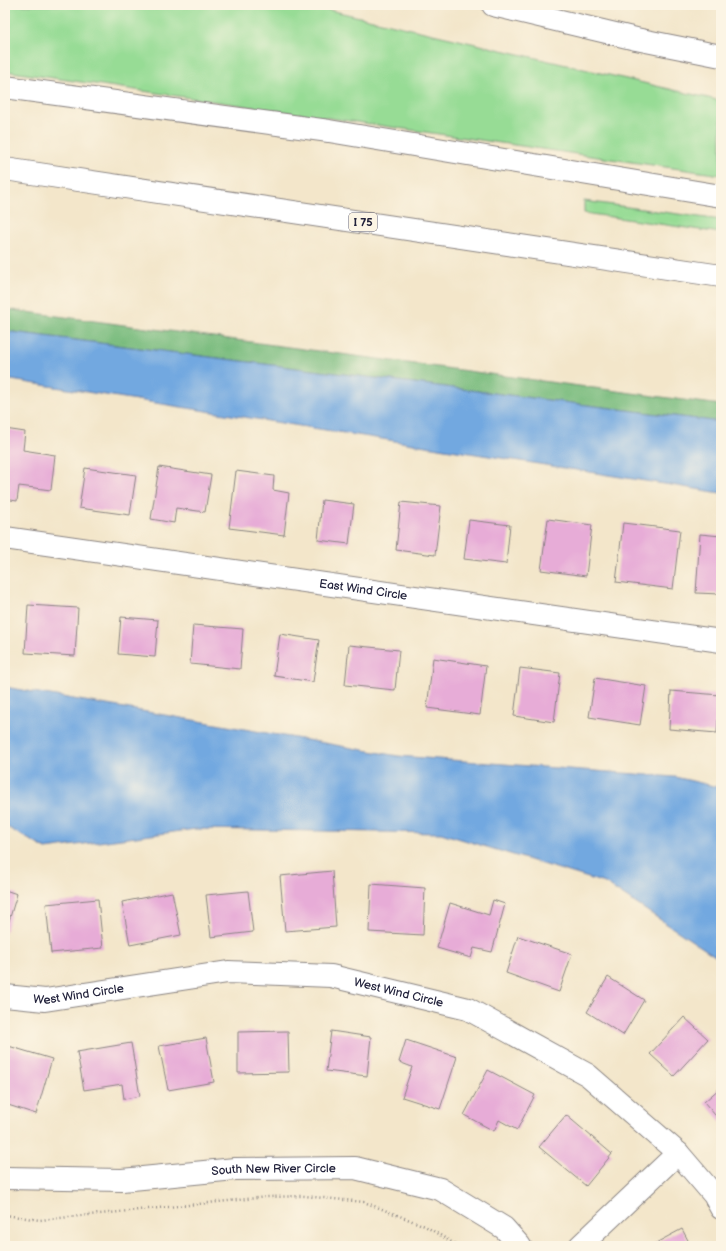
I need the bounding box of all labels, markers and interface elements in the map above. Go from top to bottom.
road number: I 75 [349,213,377,231]
street label: East Wind Circle [318,576,408,604]
street label: West Wind Circle [352,975,445,1011]
street label: West Wind Circle [32,981,125,1008]
street label: South New River Circle [211,1161,336,1179]

